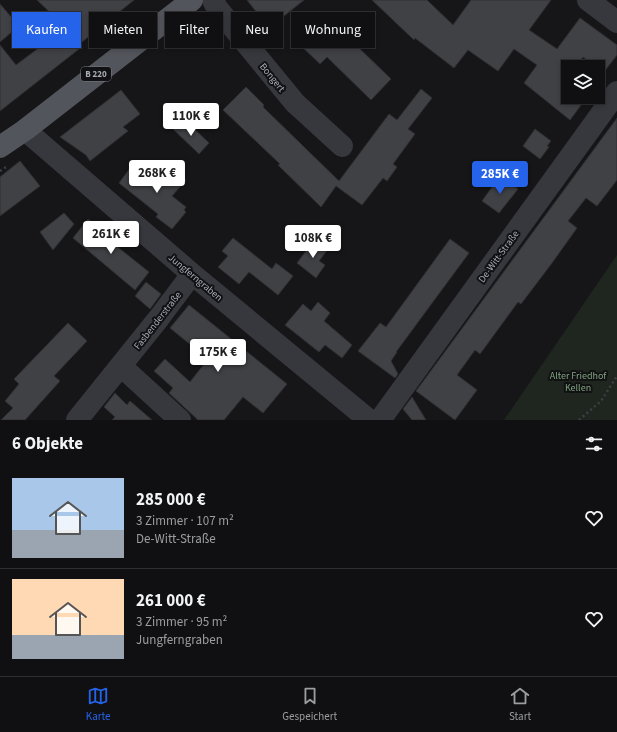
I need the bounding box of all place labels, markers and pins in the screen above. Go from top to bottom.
pin: 110K € [158,103,224,137]
pin: 268K € [124,160,190,194]
pin: 285K € [467,161,533,195]
pin: 261K € [78,221,144,255]
pin: 108K € [280,225,346,259]
pin: 175K € [185,339,251,373]

